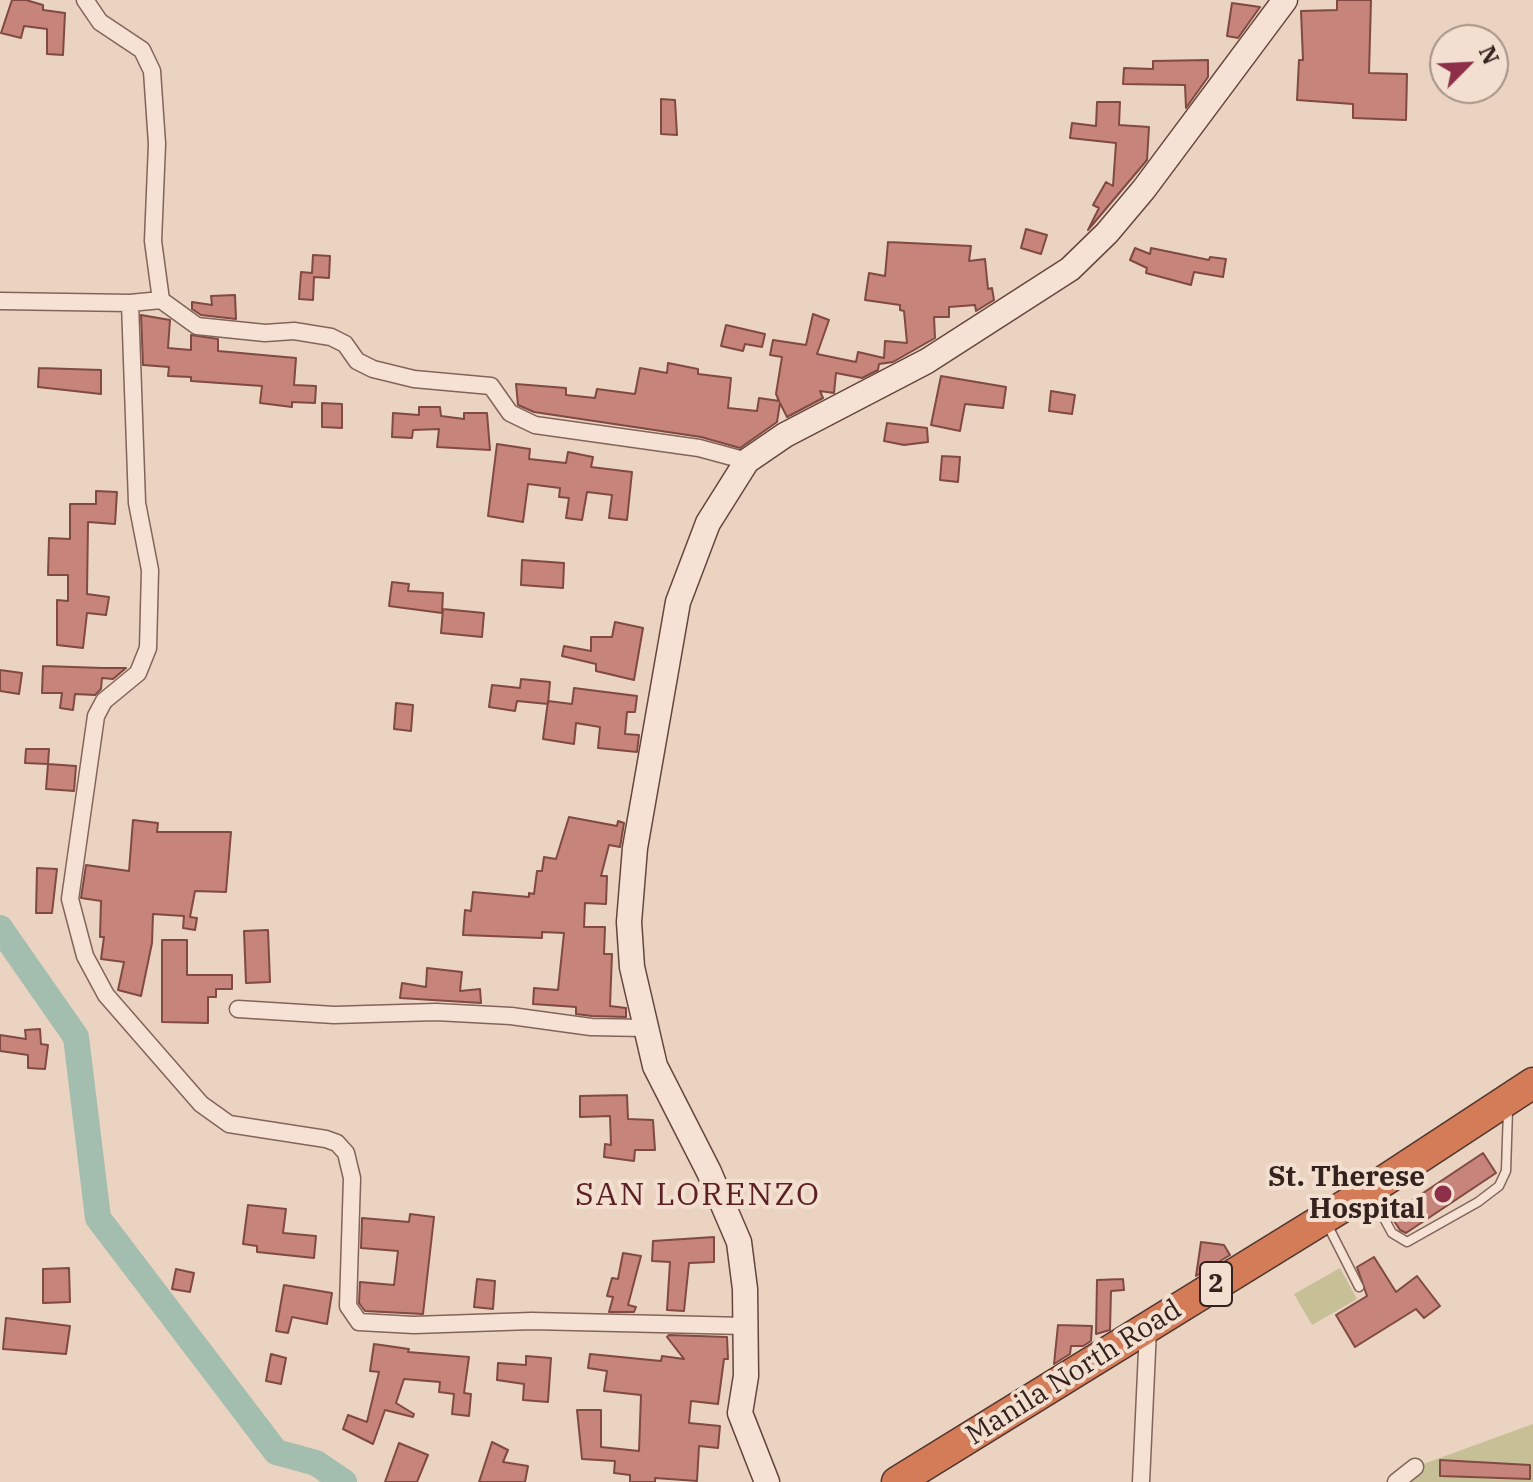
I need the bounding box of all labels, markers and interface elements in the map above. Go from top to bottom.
north arrow [1429,24,1509,104]
text: N [1473,41,1506,69]
place label: St. Therese Hospital [1268,1161,1425,1227]
district label: SAN LORENZO [575,1177,821,1215]
marker: St. Therese Hospital [1432,1183,1454,1205]
road number: 2 [1200,1262,1232,1306]
street label: Manila North Road [960,1293,1188,1453]

